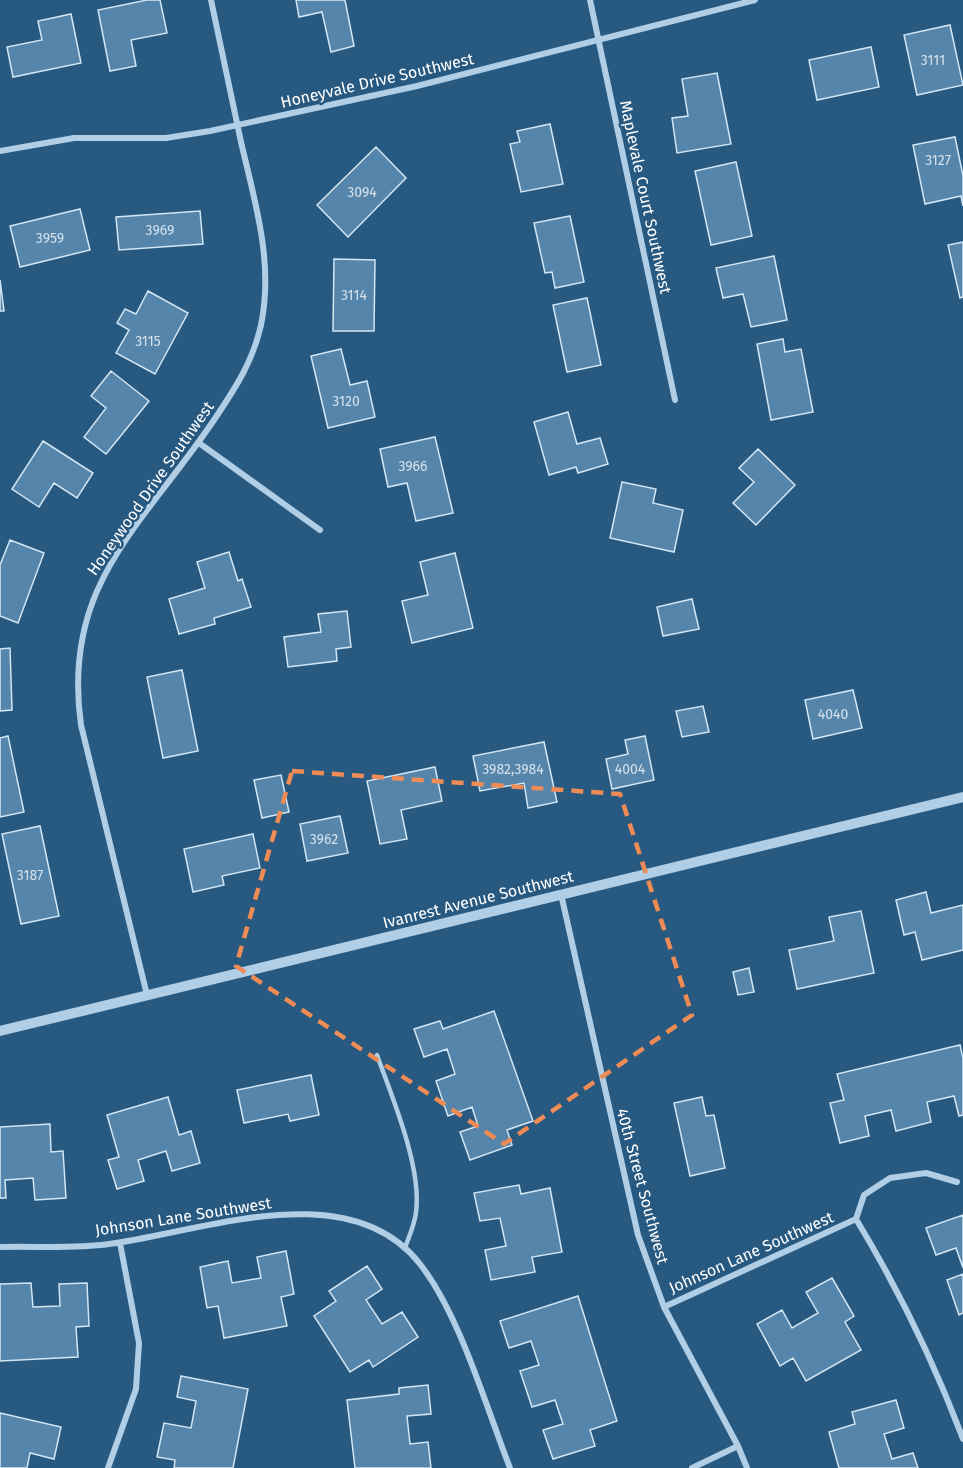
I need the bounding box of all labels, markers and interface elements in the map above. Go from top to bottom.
street label: Honeyvale Drive Southwest [279,49,476,112]
house number: 3111 [921,52,945,69]
street label: Maplevale Court Southwest [616,99,675,296]
house number: 3127 [925,152,951,169]
house number: 3094 [347,184,377,201]
house number: 3969 [146,222,174,239]
house number: 3959 [36,230,64,247]
house number: 3114 [341,287,368,304]
house number: 3115 [135,333,161,350]
house number: 3120 [332,393,360,410]
street label: Honeywood Drive Southwest [83,398,218,579]
house number: 3966 [398,458,428,475]
house number: 4040 [818,706,848,723]
house number: 3982,3984 [482,761,544,778]
house number: 4004 [615,761,646,778]
house number: 3962 [310,831,338,848]
house number: 3187 [17,867,43,884]
street label: Ivanrest Avenue Southwest [381,867,576,932]
street label: 40th Street Southwest [613,1106,673,1266]
street label: Johnson Lane Southwest [94,1193,273,1240]
street label: Johnson Lane Southwest [666,1207,837,1297]

